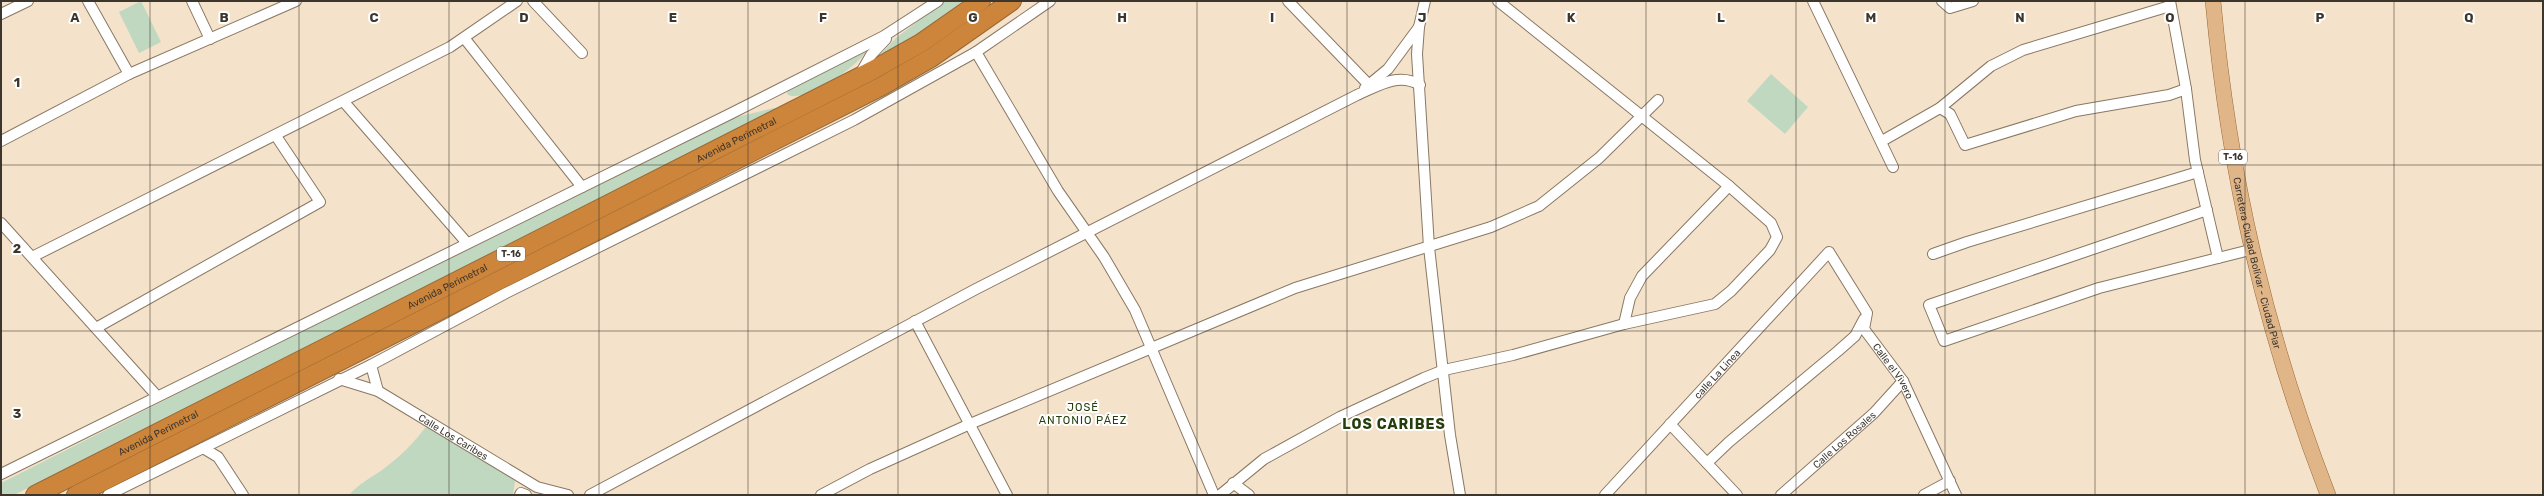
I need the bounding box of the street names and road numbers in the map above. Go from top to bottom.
street label: Avenida Perimetral [694,115,778,166]
road number: T-16 [2219,150,2247,164]
street label: Carretera Ciudad Bolívar - Ciudad Piar [2230,176,2283,351]
road number: T-16 [497,247,525,261]
street label: Avenida Perimetral [406,262,489,312]
street label: Calle el Vivero [1870,341,1916,401]
street label: calle La Linea [1692,347,1743,402]
street label: Avenida Perimetral [117,408,201,459]
street label: Calle Los Rosales [1811,409,1879,471]
street label: Calle Los Caribes [416,412,490,463]

